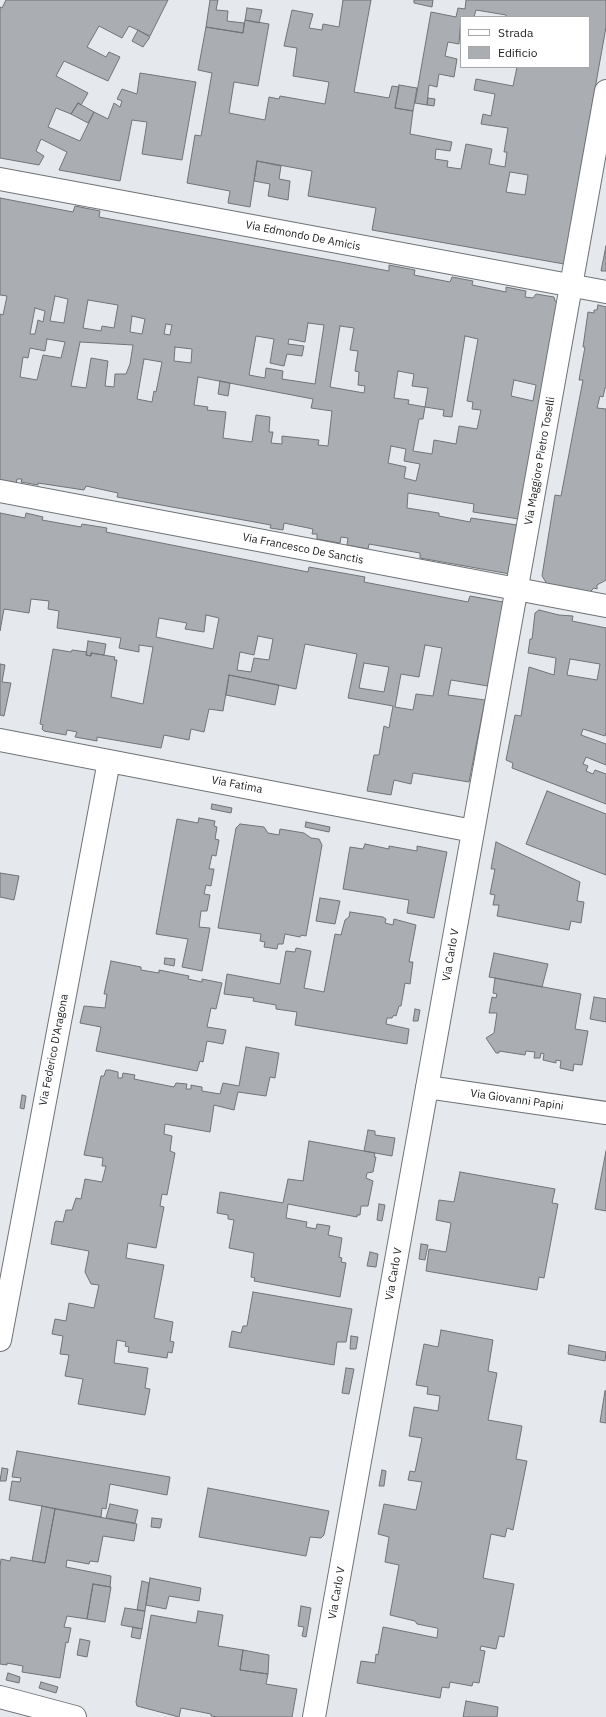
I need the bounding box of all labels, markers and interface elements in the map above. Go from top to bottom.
legend [460,16,590,68]
text: Strada [498,25,533,40]
text: Edificio [498,45,537,60]
street label: Via Edmondo De Amicis [244,218,362,254]
street label: Via Maggiore Pietro Toselli [522,396,558,526]
street label: Via Francesco De Sanctis [241,531,365,567]
street label: Via Fatima [210,774,264,796]
street label: Via Carlo V [440,928,462,982]
street label: Via Federico D'Aragona [37,993,71,1107]
street label: Via Giovanni Papini [470,1087,564,1113]
street label: Via Carlo V [383,1247,405,1301]
street label: Via Carlo V [326,1566,348,1620]

